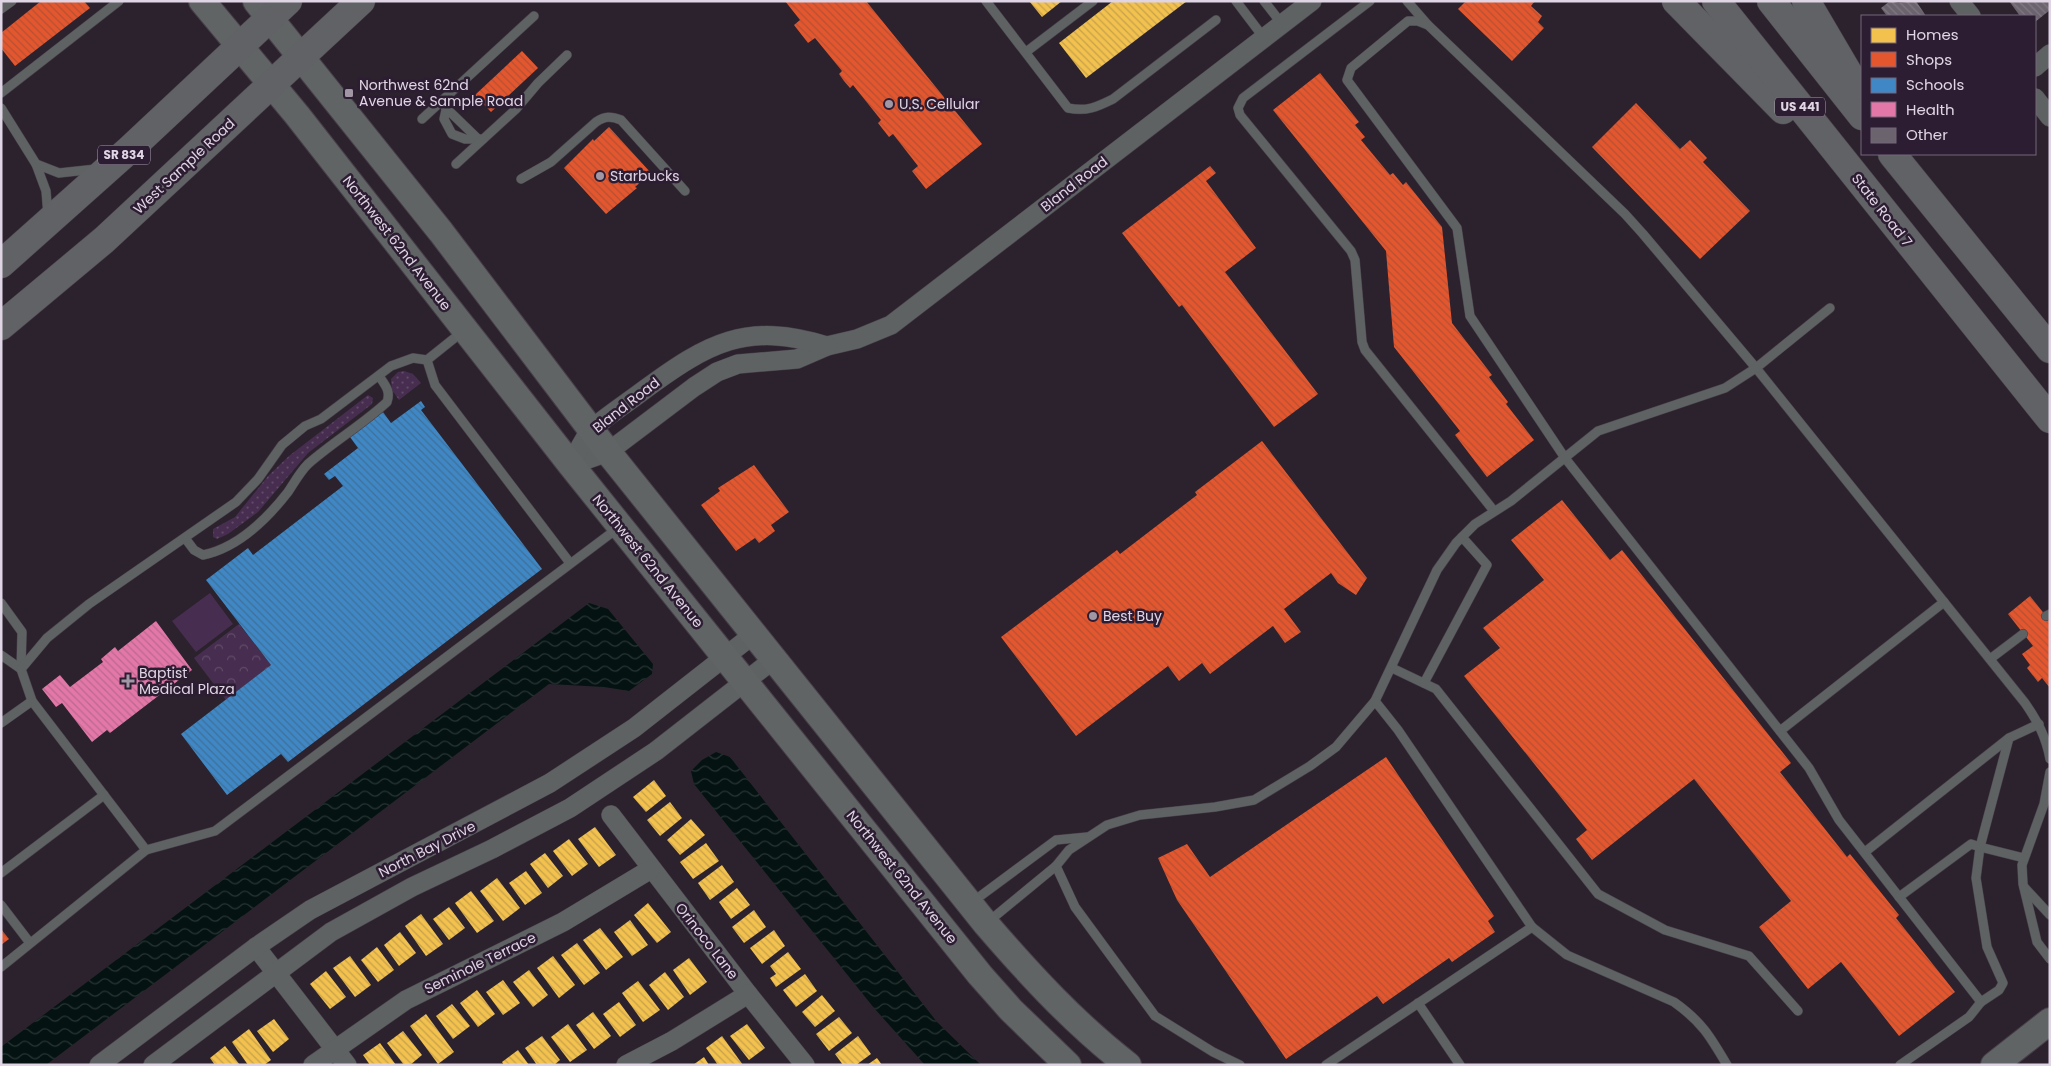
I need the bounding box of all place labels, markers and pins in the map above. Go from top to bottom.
place label: Northwest 62nd Avenue & Sample Road [359,75,523,111]
marker: Northwest 62nd Avenue & Sample Road [343,87,355,99]
place label: U.S. Cellular [899,94,980,114]
marker: U.S. Cellular [883,98,895,110]
place label: Starbucks [610,166,679,186]
marker: Starbucks [594,170,606,182]
place label: Best Buy [1103,606,1162,626]
marker: Best Buy [1087,610,1099,622]
place label: Baptist Medical Plaza [139,663,235,699]
marker: Baptist Medical Plaza [121,674,135,688]

